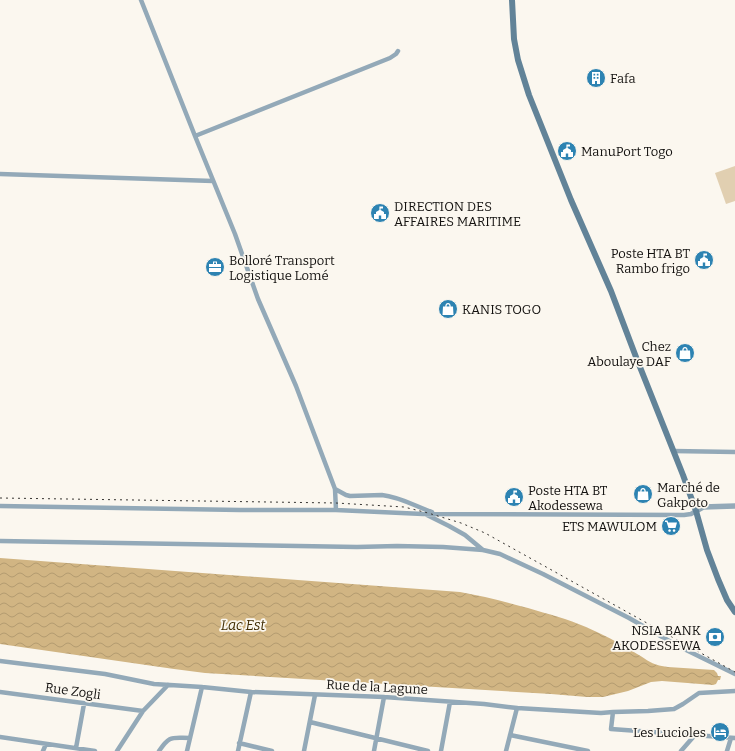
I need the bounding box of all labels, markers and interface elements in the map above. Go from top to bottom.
building icon: Fafa [585,67,607,89]
place label: Fafa [610,71,636,86]
public building icon: ManuPort Togo [556,140,578,162]
place label: ManuPort Togo [581,144,673,159]
place label: DIRECTION DES AFFAIRES MARITIME [394,199,521,229]
public building icon: DIRECTION DES AFFAIRES MARITIME [369,202,391,224]
place label: Poste HTA BT Rambo frigo [611,246,690,276]
public building icon: Poste HTA BT Rambo frigo [693,249,715,271]
place label: Bolloré Transport Logistique Lomé [229,253,335,283]
office icon: Bolloré Transport Logistique Lomé [204,256,226,278]
shop icon: KANIS TOGO [437,298,459,320]
place label: KANIS TOGO [462,302,541,317]
place label: Chez Aboulaye DAF [587,339,671,369]
shop icon: Chez Aboulaye DAF [674,342,696,364]
place label: Marché de Gakpoto [657,480,720,510]
place label: Poste HTA BT Akodessewa [528,483,608,513]
shop icon: Marché de Gakpoto [632,483,654,505]
public building icon: Poste HTA BT Akodessewa [503,486,525,508]
supermarket icon: ETS MAWULOM [660,515,682,537]
place label: ETS MAWULOM [562,519,657,534]
water label: Lac Est [221,617,266,634]
place label: NSIA BANK AKODESSEWA [612,623,702,653]
bank icon: NSIA BANK AKODESSEWA [704,626,726,648]
street label: Rue de la Lagune [326,677,428,697]
street label: Rue Zogli [44,680,102,702]
hotel icon: Les Lucioles [709,721,731,743]
place label: Les Lucioles [633,725,706,740]

